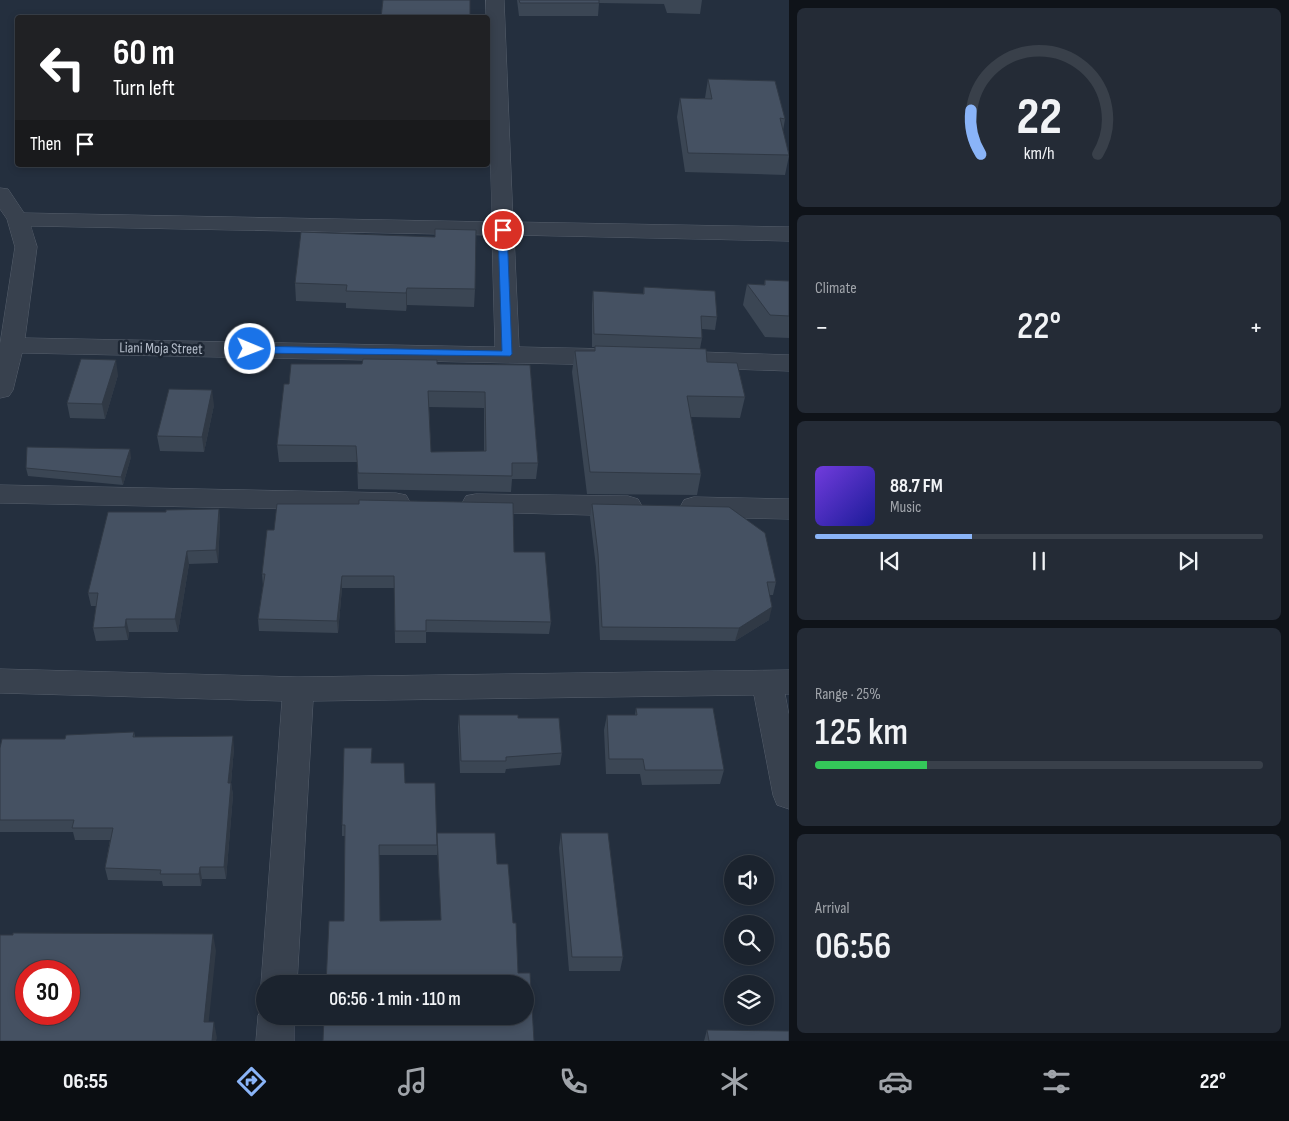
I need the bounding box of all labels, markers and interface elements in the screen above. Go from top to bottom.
text: 60 m [113,32,175,75]
icon: left [30,35,95,100]
text: Turn left [113,75,175,102]
text: 22 [1016,86,1062,149]
icon: arrive [71,130,99,158]
text: Then [30,133,61,156]
text: km/h [1024,143,1054,164]
pin [482,209,524,251]
icon: arrive [489,216,517,244]
text: Climate [815,279,857,298]
text: 22° [1017,304,1061,349]
text: − [815,311,829,344]
text: + [1249,311,1263,344]
position arrow [223,322,275,374]
street label: Liani Moja Street [119,338,203,359]
text: 88.7 FM [890,475,943,498]
text: Music [890,498,921,517]
icon: previous [876,547,904,575]
icon: pause [1025,547,1053,575]
icon: next [1174,547,1202,575]
text: Range · 25% [815,685,881,704]
text: 125 km [815,710,908,755]
map controls [724,855,774,1025]
button: sound [724,855,774,905]
text: Arrival [815,899,849,918]
button: search [724,915,774,965]
text: 06:56 [815,924,891,969]
speed limit sign: 30 [15,960,80,1025]
button: layers [724,975,774,1025]
text: 06:56 · 1 min · 110 m [329,988,461,1011]
icon: directions [234,1064,269,1099]
icon: music [395,1064,430,1099]
icon: phone [556,1064,591,1099]
icon: climate [717,1064,752,1099]
icon: car [878,1064,913,1099]
icon: filters [1039,1064,1074,1099]
text: 06:55 [63,1068,108,1095]
text: 22° [1200,1068,1226,1095]

